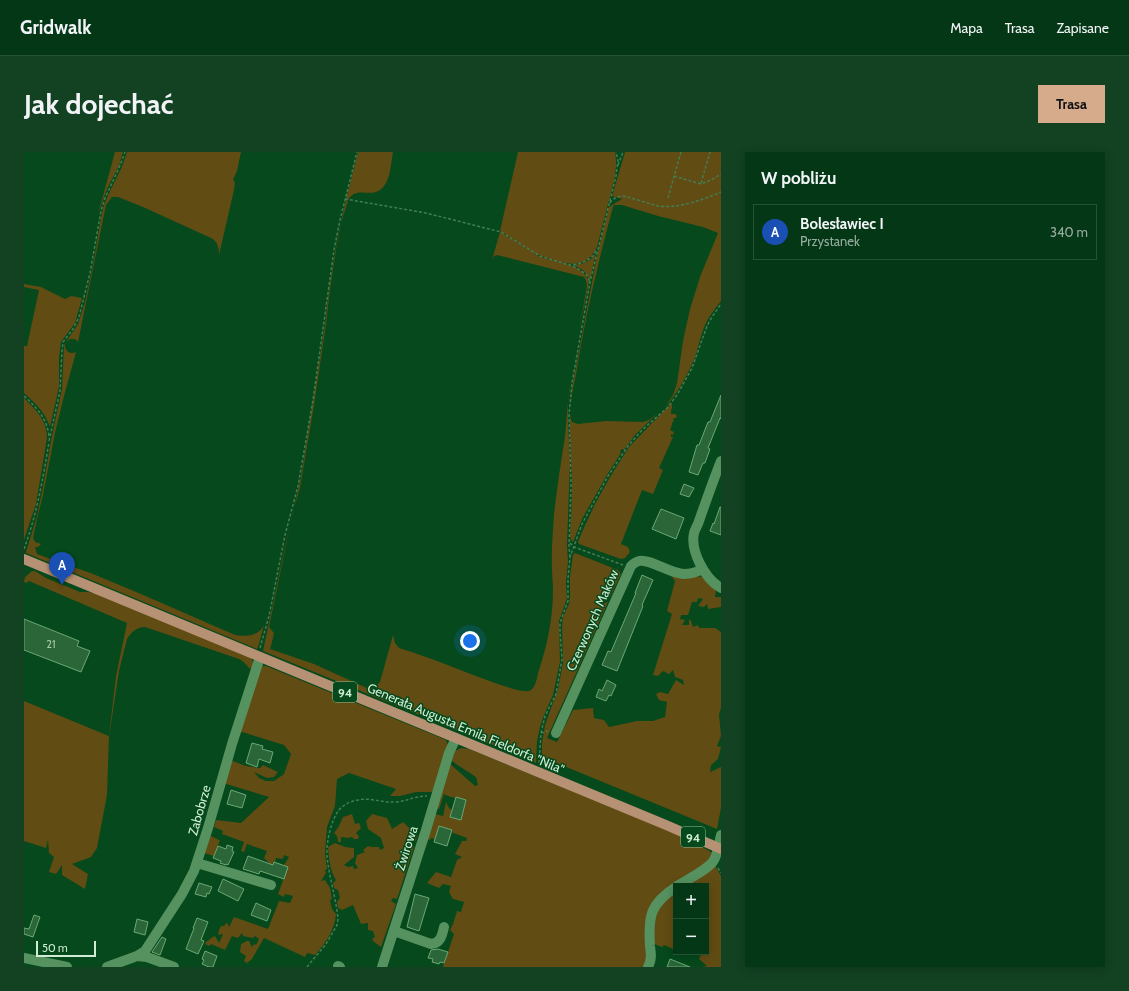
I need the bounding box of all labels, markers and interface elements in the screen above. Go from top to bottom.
text: Gridwalk [20,16,92,39]
text: Mapa [950,19,983,37]
text: Trasa [1005,19,1034,37]
text: Zapisane [1056,19,1109,37]
button: Trasa [1038,85,1105,123]
text: Jak dojechać [24,87,173,121]
text: W pobliżu [761,168,836,188]
text: Bolesławiec I [800,215,884,233]
text: A [771,224,779,240]
text: 340 m [1050,224,1088,240]
text: Przystanek [800,233,860,249]
pin: A [49,552,75,585]
street label: Czerwonych Maków [562,566,622,673]
your location [460,631,480,651]
house number: 21 [46,637,56,651]
street label: Generała Augusta Emila Fieldorfa "Nila" [365,679,567,777]
road number: 94 [333,682,357,702]
street label: Zabobrze [184,783,214,837]
street label: Żwirowa [391,823,421,872]
road number: 94 [681,827,705,847]
map controls [673,883,709,955]
button: + [673,883,709,919]
button: − [673,919,709,955]
scale bar [36,939,96,958]
text: 50 m [42,941,68,955]

